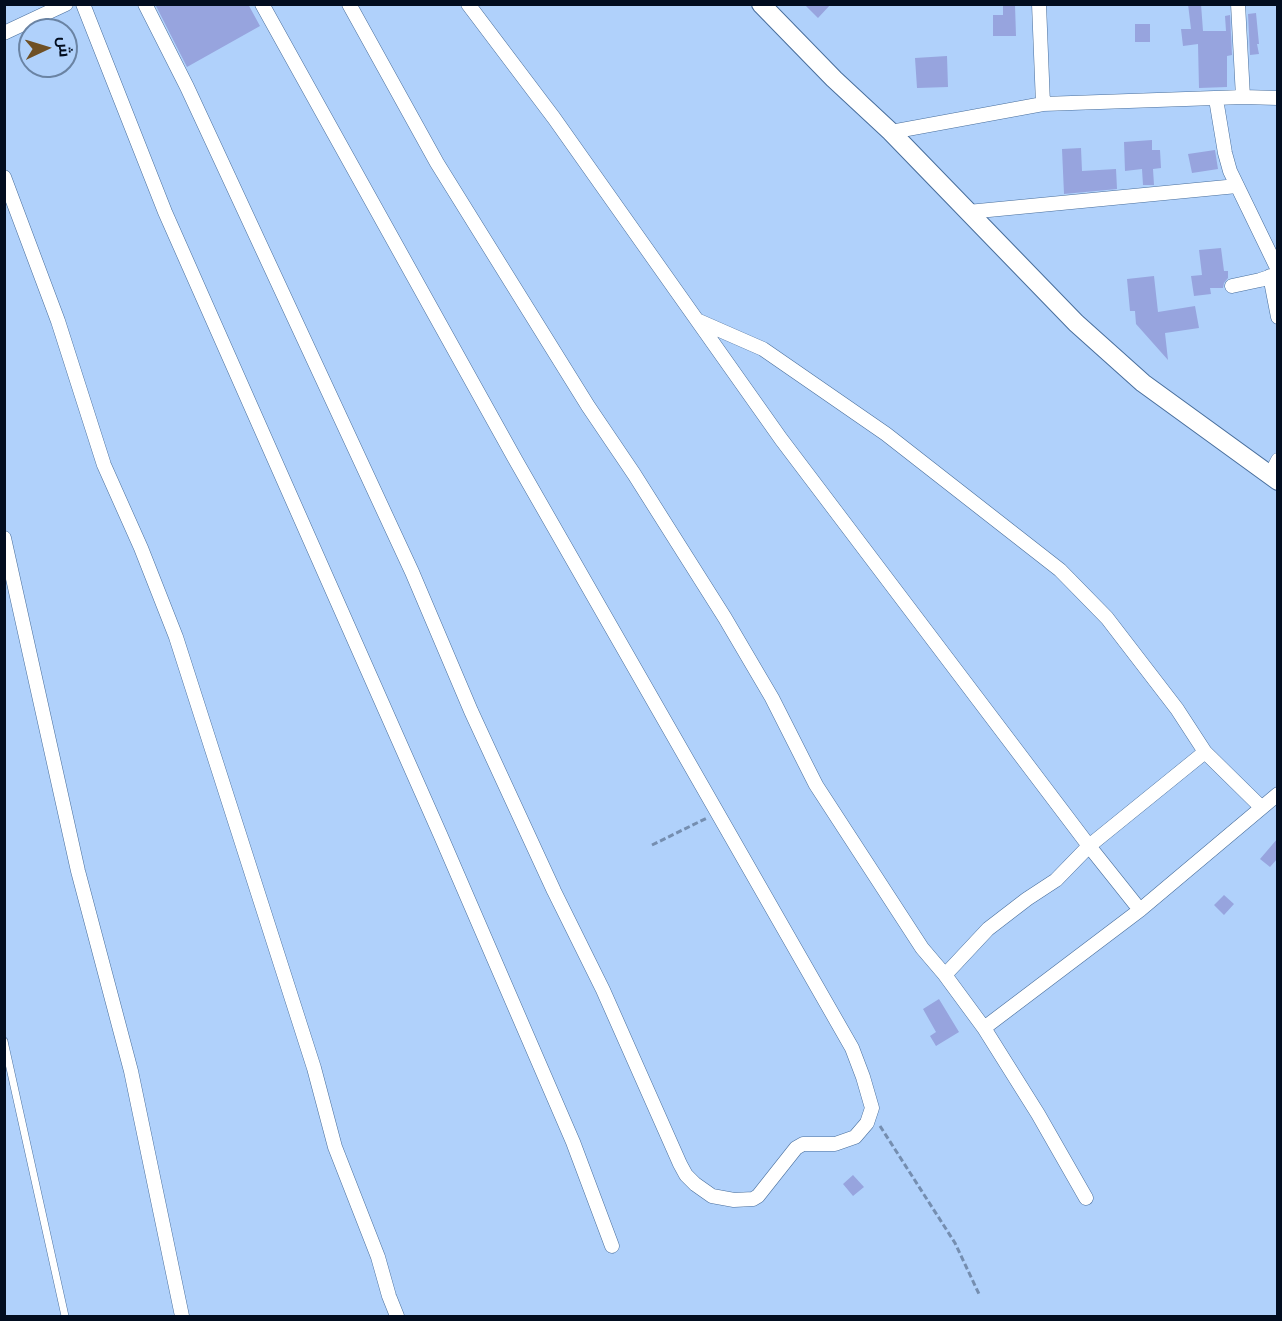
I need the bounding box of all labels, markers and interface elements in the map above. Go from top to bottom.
north arrow [18,18,78,78]
text: ش [55,36,74,58]

